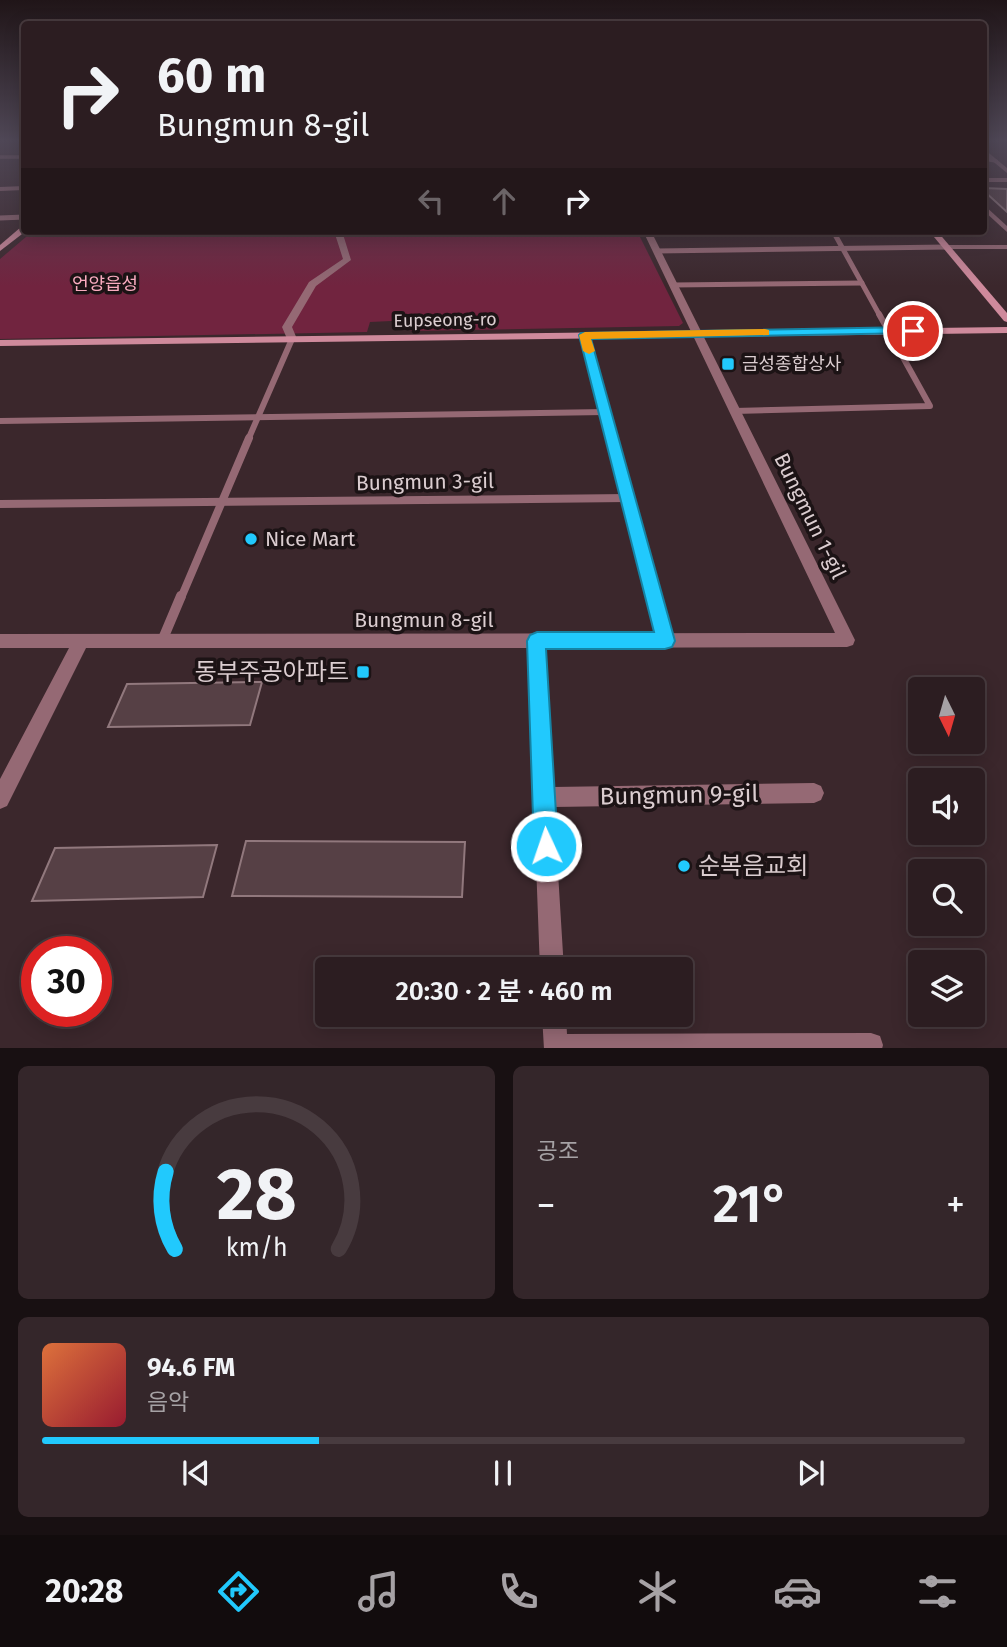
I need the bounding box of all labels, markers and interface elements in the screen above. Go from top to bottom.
text: 60 m [157,46,266,105]
icon: right [42,49,133,140]
text: Bungmun 8-gil [157,106,369,144]
icon: left [412,182,450,220]
icon: ahead [485,182,523,220]
icon: right [558,182,596,220]
park label: 언양읍성 [72,273,138,295]
pin [883,301,943,361]
street label: Eupseong-ro [393,308,497,332]
icon: arrive [894,312,932,350]
place label: 금성종합상사 [742,353,842,375]
marker: 금성종합상사 [720,356,736,372]
street label: Bungmun 1-gil [768,449,852,583]
street label: Bungmun 3-gil [356,468,494,496]
place label: Nice Mart [265,526,356,552]
marker: Nice Mart [243,531,259,547]
street label: Bungmun 8-gil [354,607,494,633]
place label: 동부주공아파트 [194,658,349,686]
marker: 동부주공아파트 [355,664,371,680]
north arrow [908,677,985,754]
map controls [908,677,985,1027]
button: sound [908,768,985,845]
street label: Bungmun 9-gil [599,780,759,810]
position arrow [509,809,583,883]
place label: 순복음교회 [698,852,808,880]
marker: 순복음교회 [676,858,692,874]
button: search [908,859,985,936]
speed limit sign: 30 [21,936,112,1027]
button: layers [908,950,985,1027]
text: 20:30 · 2 분 · 460 m [395,976,613,1007]
text: 공조 [537,1137,579,1165]
text: 28 [216,1151,296,1238]
text: 21° [713,1173,789,1236]
text: − [537,1182,556,1228]
text: + [946,1182,965,1228]
text: km/h [225,1232,287,1262]
text: 94.6 FM [147,1352,235,1383]
text: 음악 [147,1388,189,1416]
icon: previous [177,1454,215,1492]
icon: pause [484,1454,522,1492]
icon: next [792,1454,830,1492]
icon: directions [214,1567,263,1616]
icon: music [354,1567,403,1616]
icon: phone [494,1567,543,1616]
icon: climate [633,1567,682,1616]
icon: car [773,1567,822,1616]
icon: filters [913,1567,962,1616]
text: 20:28 [45,1572,123,1610]

